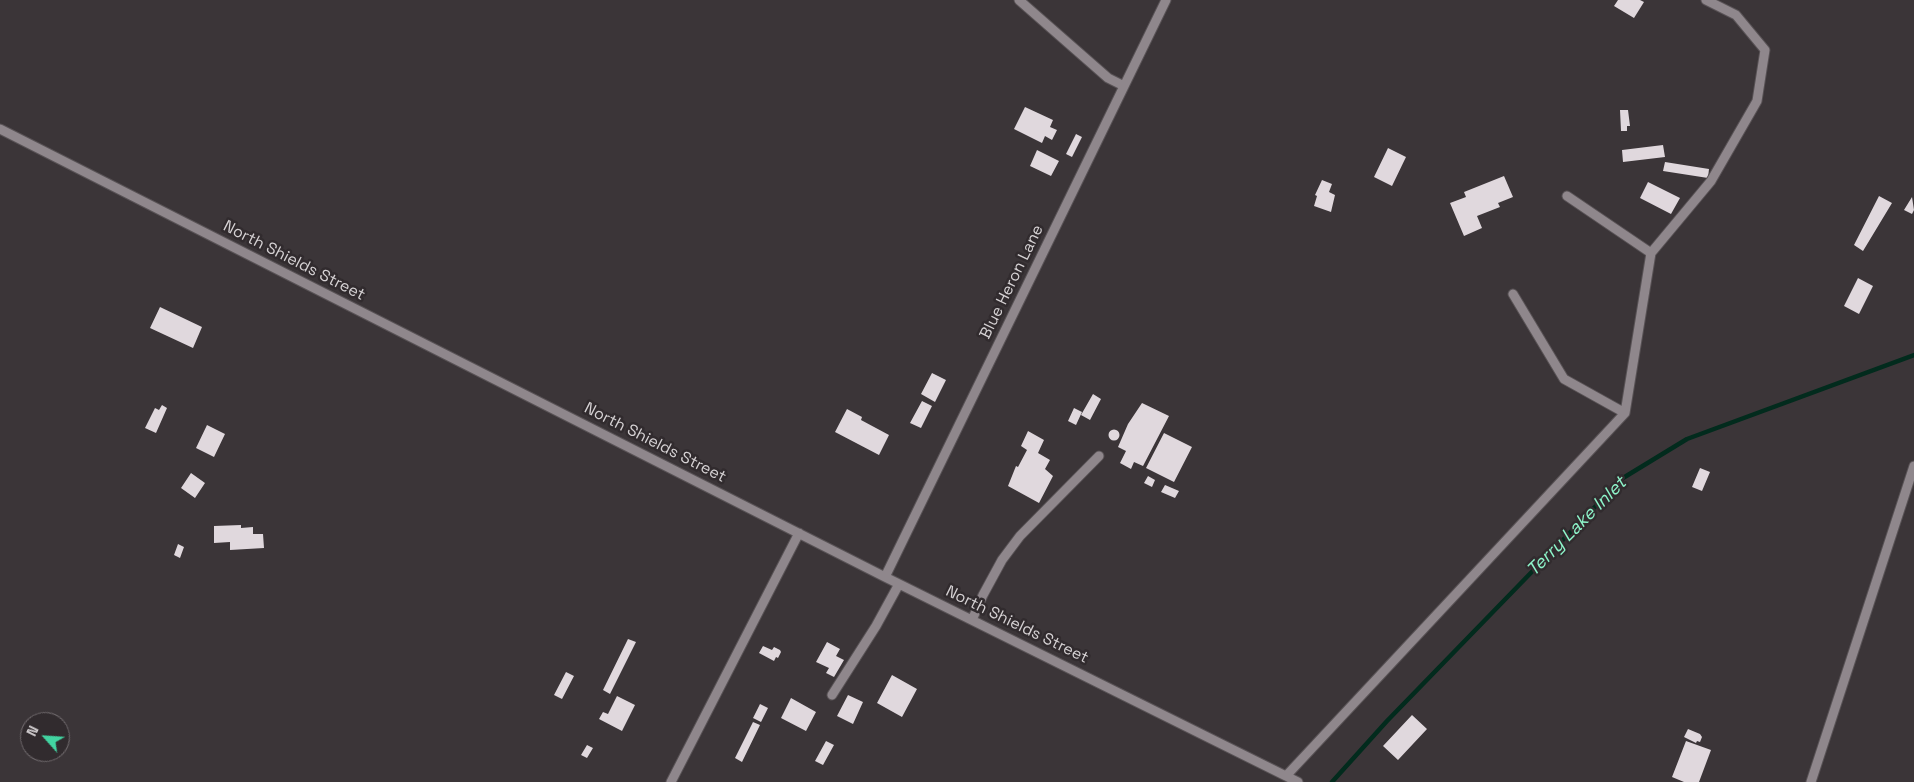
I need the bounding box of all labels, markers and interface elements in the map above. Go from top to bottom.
street label: North Shields Street [220,217,368,305]
street label: Blue Heron Lane [976,222,1048,342]
street label: North Shields Street [581,399,729,487]
water label: Terry Lake Inlet [1523,473,1631,581]
street label: North Shields Street [942,582,1092,668]
north arrow [20,712,70,762]
text: N [22,723,43,739]

